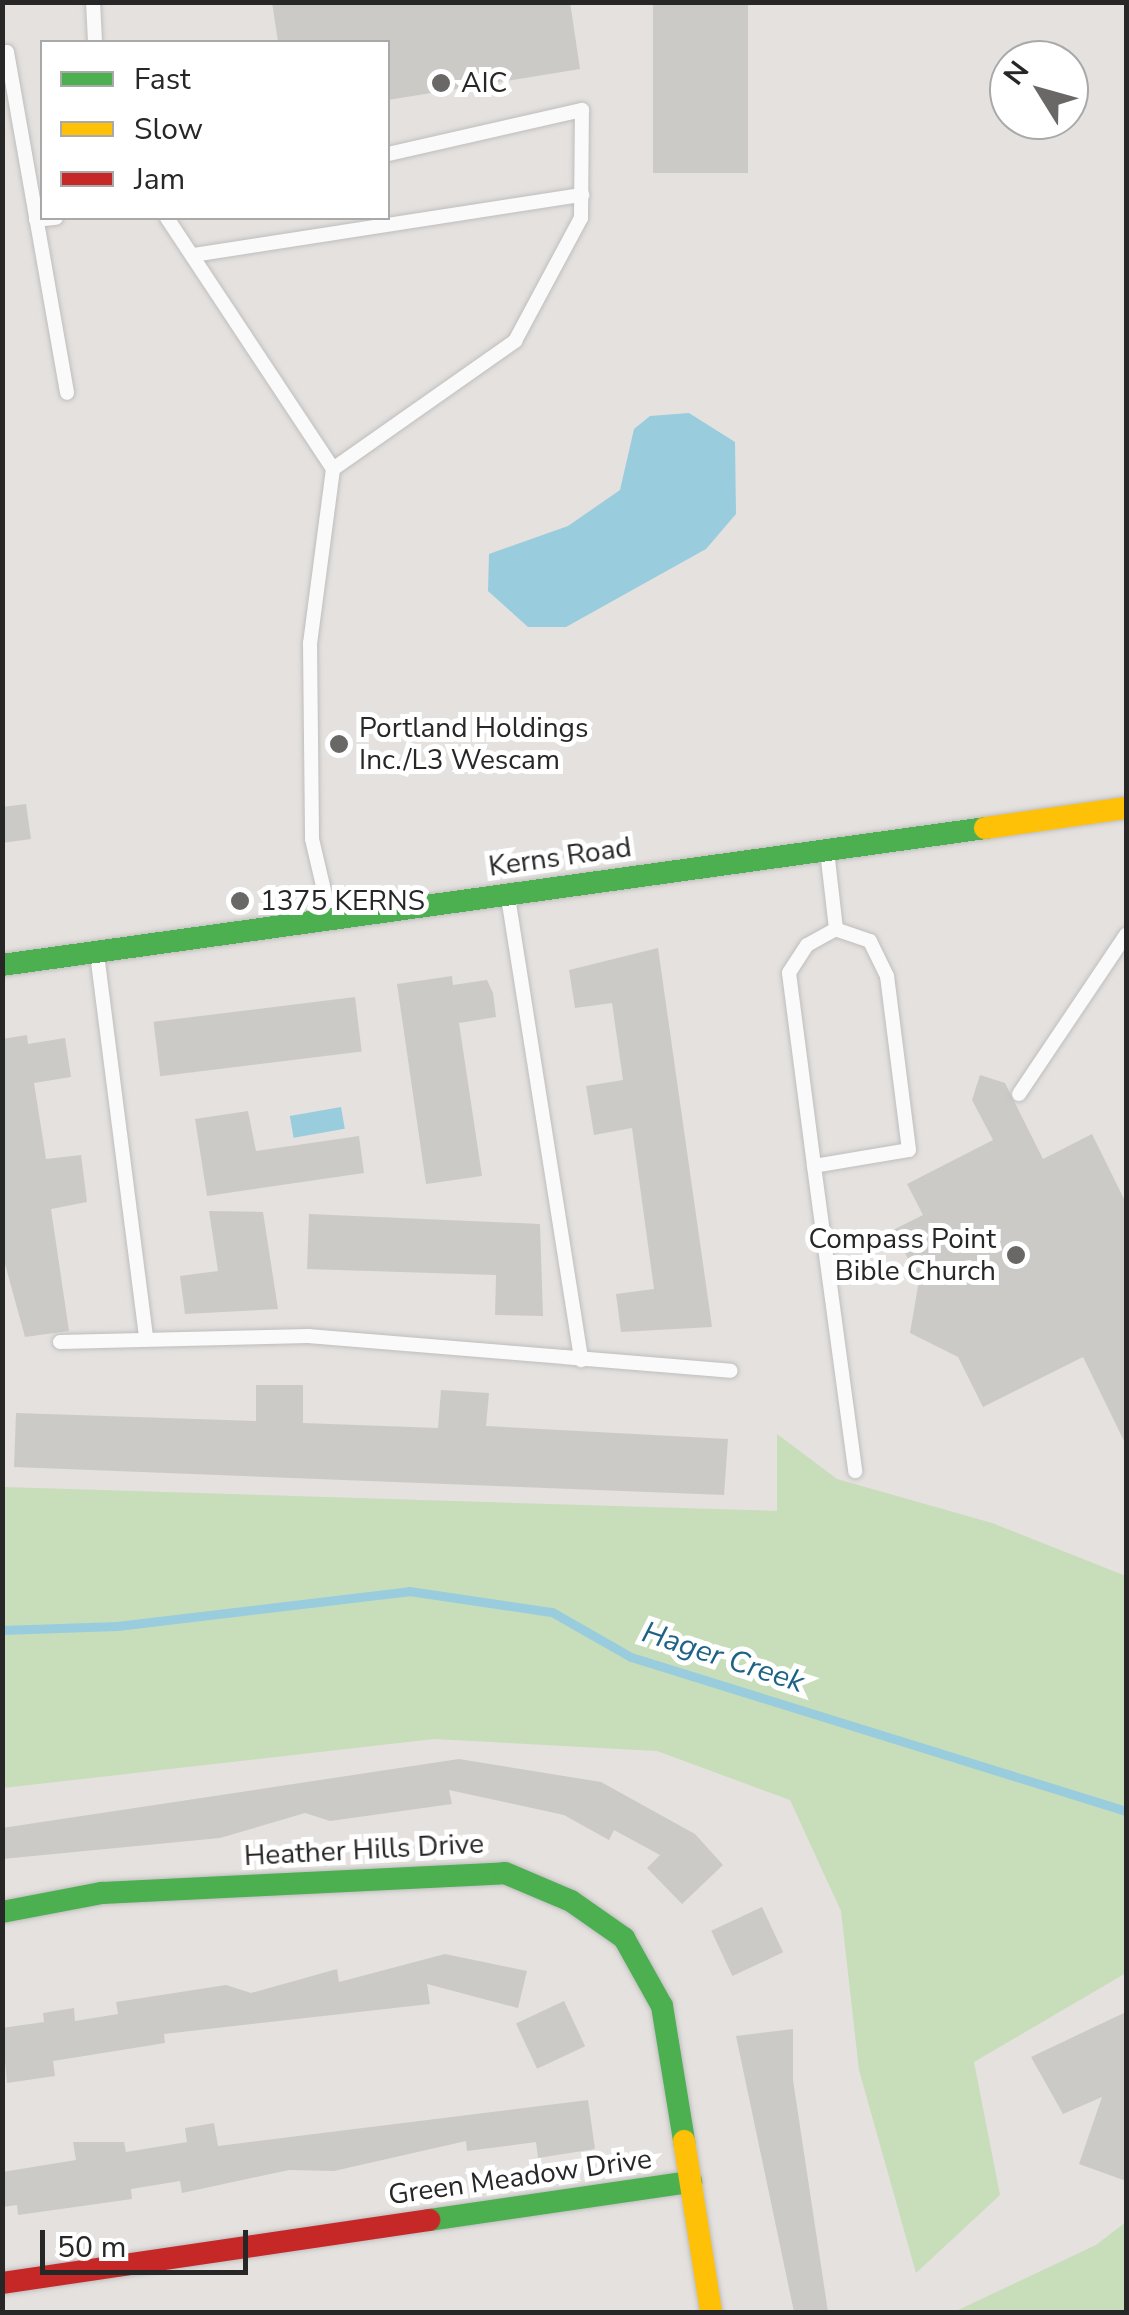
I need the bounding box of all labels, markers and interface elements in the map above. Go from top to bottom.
legend [40,40,390,220]
north arrow [989,40,1089,140]
text: N [995,53,1038,93]
text: Fast [134,59,191,100]
place label: AIC [461,66,507,100]
marker: AIC [430,72,452,94]
text: Slow [134,109,203,150]
text: Jam [134,159,185,200]
place label: Portland Holdings Inc./L3 Wescam [359,711,588,777]
marker: Portland Holdings Inc./L3 Wescam [328,733,350,755]
street label: Kerns Road [486,830,634,884]
place label: 1375 KERNS [260,884,425,918]
marker: 1375 KERNS [229,890,251,912]
place label: Compass Point Bible Church [808,1222,996,1288]
marker: Compass Point Bible Church [1005,1244,1027,1266]
water label: Hager Creek [637,1615,809,1701]
street label: Heather Hills Drive [243,1827,485,1873]
street label: Green Meadow Drive [386,2142,654,2212]
scale bar [45,2210,252,2272]
text: 50 m [57,2227,126,2268]

